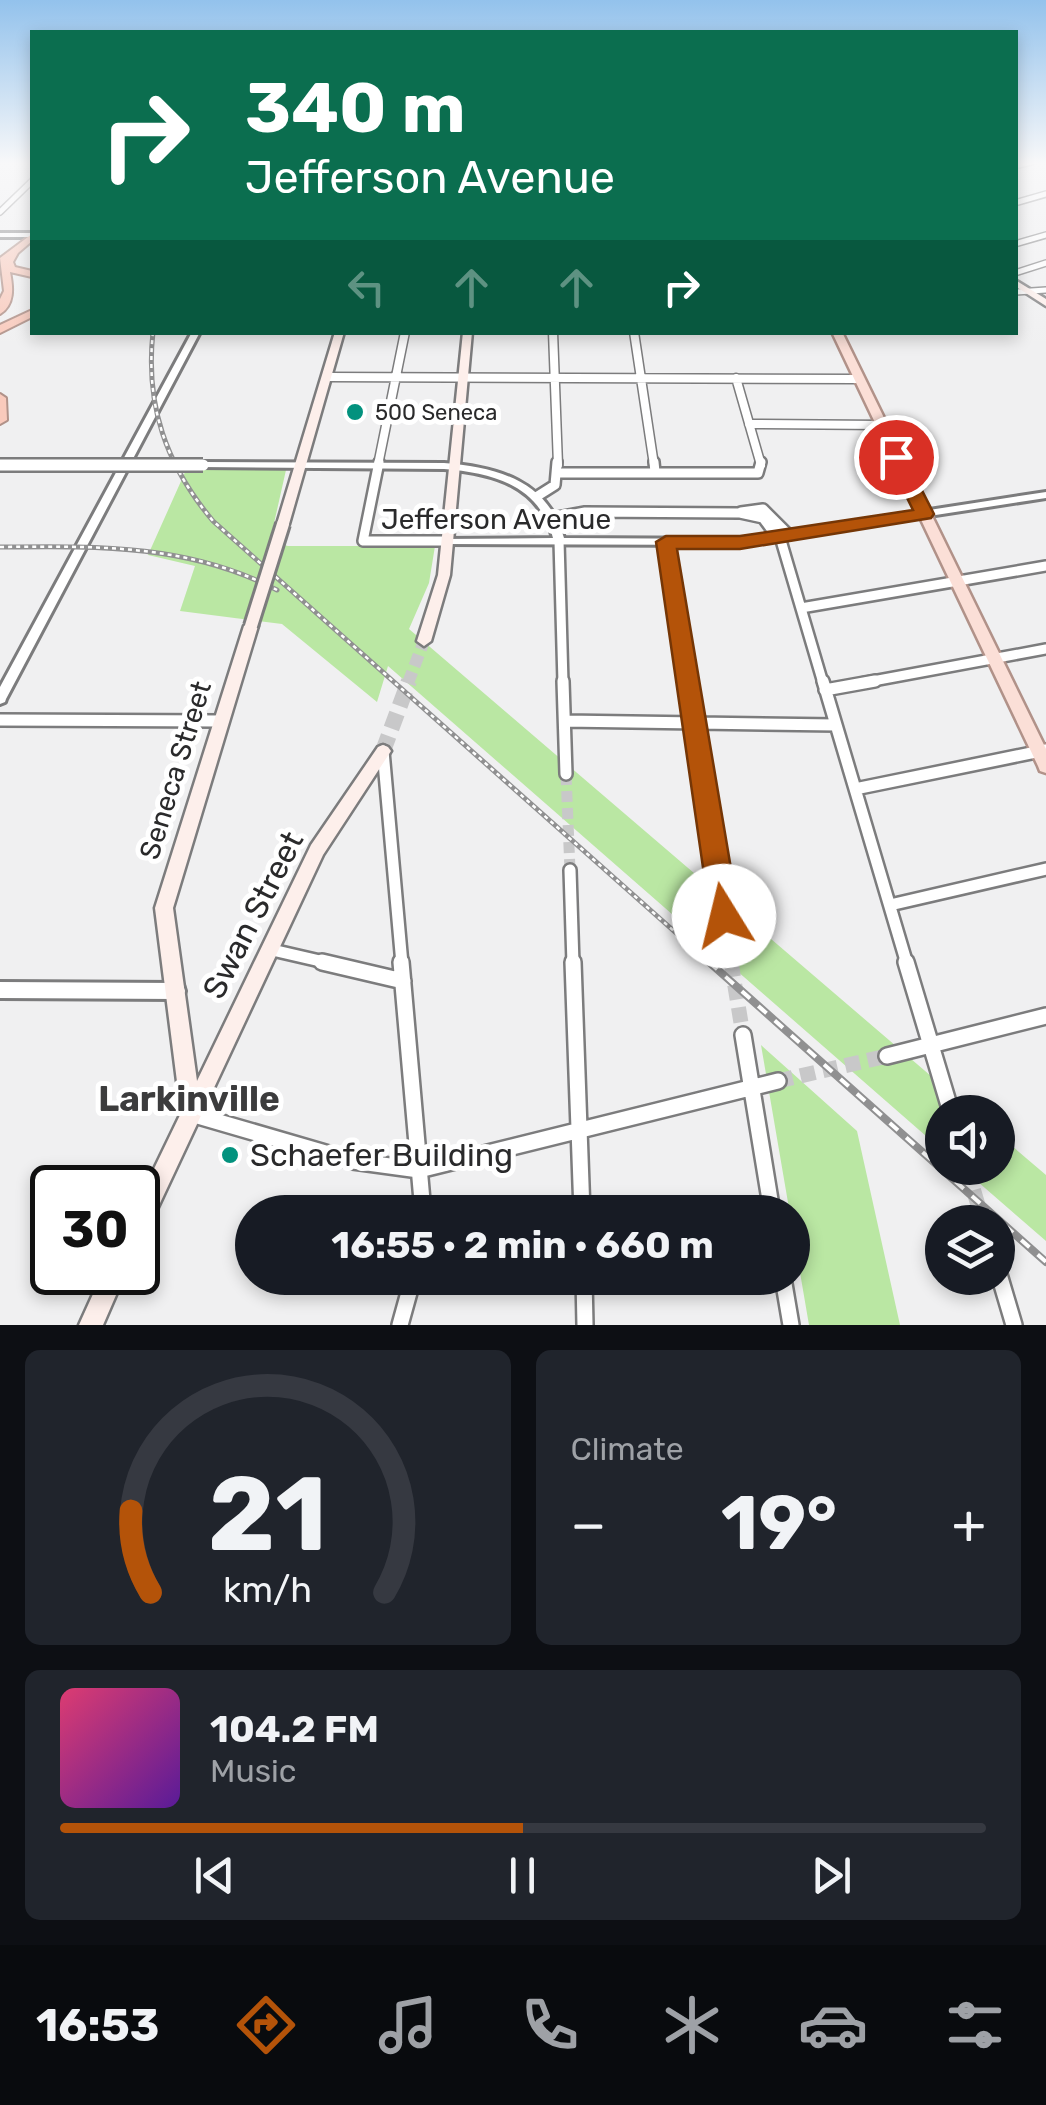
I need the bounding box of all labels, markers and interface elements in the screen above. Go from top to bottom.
text: 340 m [245,67,466,150]
icon: right [80,70,210,200]
text: Jefferson Avenue [245,151,615,204]
icon: left [339,260,394,315]
icon: ahead [444,260,499,315]
icon: ahead [549,260,604,315]
icon: right [654,260,709,315]
place label: 500 Seneca [375,399,497,426]
marker: 500 Seneca [344,401,366,423]
pin [854,415,939,500]
icon: arrive [869,430,924,485]
street label: Jefferson Avenue [381,503,611,536]
street label: Seneca Street [133,677,218,863]
street label: Swan Street [195,825,311,1005]
position arrow [672,864,776,968]
district label: Larkinville [98,1078,280,1120]
map controls [925,1095,1015,1295]
button: sound [925,1095,1015,1185]
place label: Schaefer Building [250,1136,513,1174]
marker: Schaefer Building [219,1144,241,1166]
speed limit sign: 30 [30,1165,160,1295]
button: layers [925,1205,1015,1295]
text: 16:55 · 2 min · 660 m [331,1222,714,1268]
text: Climate [571,1430,684,1468]
text: 21 [208,1453,327,1576]
text: 19° [721,1479,837,1568]
text: − [571,1492,606,1557]
text: + [952,1492,986,1557]
text: km/h [223,1569,312,1611]
text: 104.2 FM [210,1706,379,1752]
text: Music [210,1752,296,1790]
icon: previous [187,1848,242,1903]
icon: pause [495,1848,550,1903]
icon: next [804,1848,859,1903]
icon: directions [231,1990,301,2060]
icon: music [373,1990,443,2060]
icon: phone [515,1990,585,2060]
icon: climate [657,1990,727,2060]
icon: car [798,1990,868,2060]
icon: filters [940,1990,1010,2060]
text: 16:53 [36,1999,159,2052]

